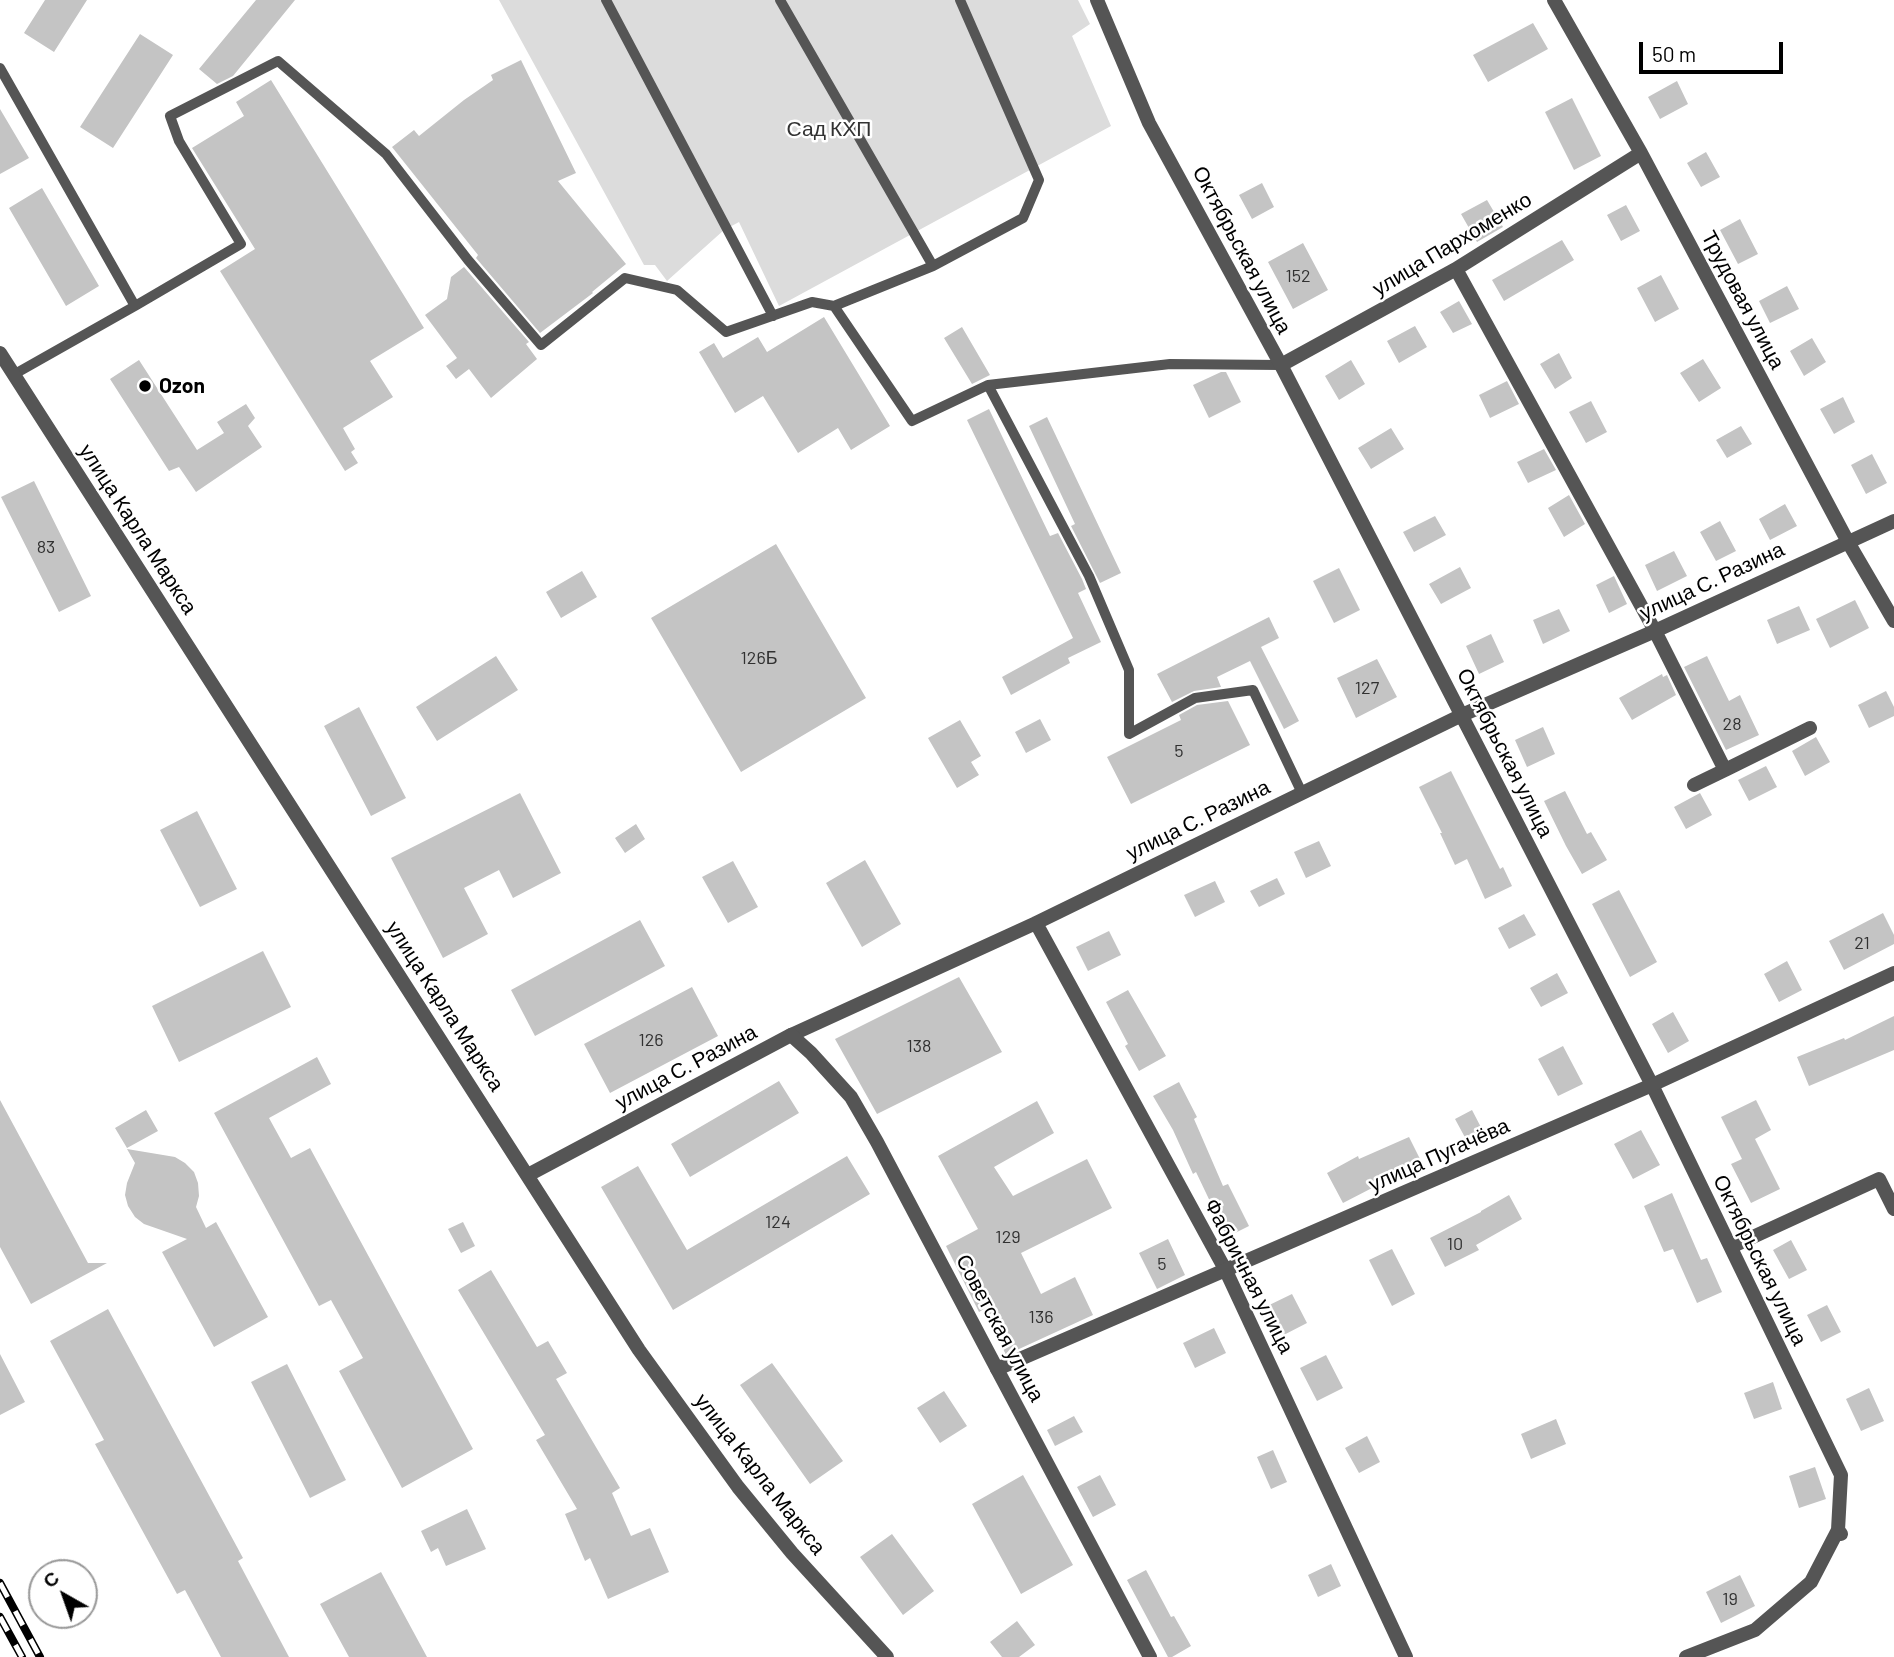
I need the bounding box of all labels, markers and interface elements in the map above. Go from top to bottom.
scale bar [1642,28,1786,72]
text: 50 m [1652,41,1696,66]
park label: Сад КХП [787,116,871,142]
street label: Октябрьская улица [1187,162,1297,338]
street label: улица Пархоменко [1368,187,1536,301]
street label: Трудовая улица [1696,227,1790,373]
house number: 152 [1285,265,1311,287]
place label: Ozon [159,373,205,399]
marker: Ozon [137,378,153,394]
street label: улица Карла Маркса [74,439,202,619]
house number: 83 [37,536,55,558]
street label: улица С. Разина [1636,537,1788,625]
house number: 126Б [740,647,778,669]
street label: Октябрьская улица [1451,664,1559,842]
house number: 127 [1355,677,1379,699]
house number: 28 [1722,713,1742,735]
house number: 5 [1174,740,1184,762]
street label: улица С. Разина [1122,774,1274,866]
street label: улица Карла Маркса [381,916,509,1096]
house number: 21 [1854,932,1870,954]
street label: улица С. Разина [611,1019,761,1115]
house number: 126 [638,1029,664,1051]
house number: 138 [907,1035,931,1057]
street label: улица Пугачёва [1365,1113,1513,1197]
street label: Октябрьская улица [1708,1171,1812,1349]
street label: Фабричная улица [1199,1194,1299,1358]
house number: 124 [765,1211,791,1233]
house number: 129 [995,1226,1021,1248]
house number: 10 [1447,1233,1463,1255]
street label: Советская улица [951,1250,1049,1406]
house number: 5 [1157,1253,1167,1275]
house number: 136 [1029,1306,1053,1328]
street label: улица Карла Маркса [689,1388,831,1560]
north arrow [28,1559,98,1629]
text: С [38,1566,63,1592]
house number: 19 [1722,1588,1738,1610]

